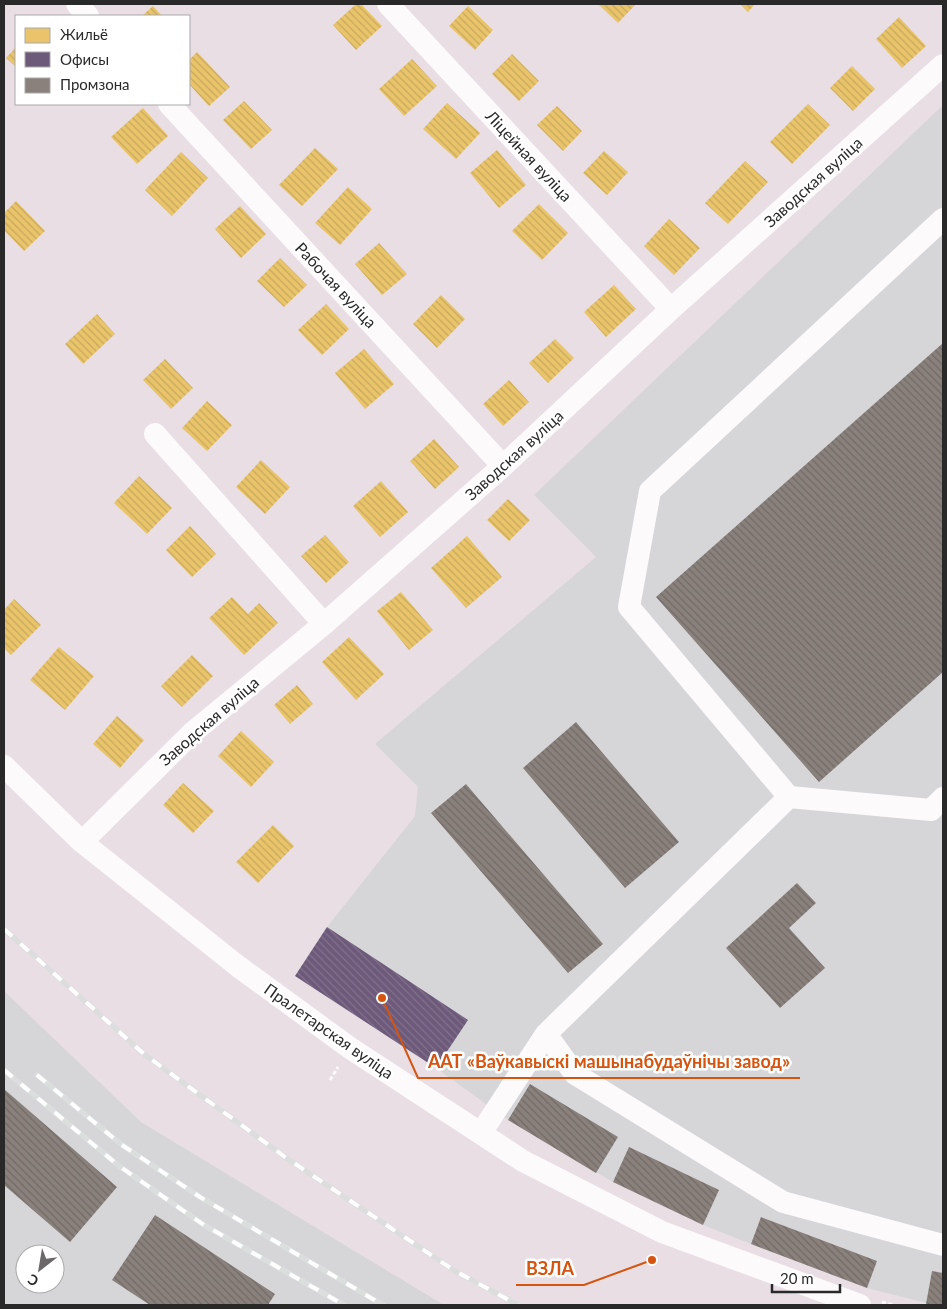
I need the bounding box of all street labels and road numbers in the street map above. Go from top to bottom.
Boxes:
street label: Ліцейная вуліца [482,105,576,205]
street label: Заводская вуліца [760,133,866,231]
street label: Рабочая вуліца [292,238,381,331]
street label: Заводская вуліца [461,406,567,504]
street label: Заводская вуліца [155,672,262,769]
street label: Пралетарская вуліца [261,979,397,1082]

